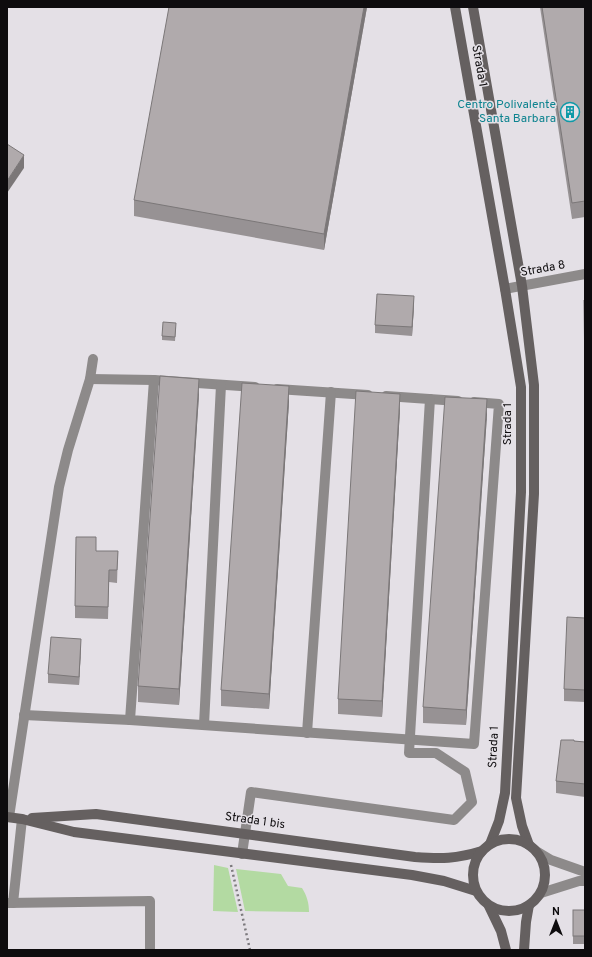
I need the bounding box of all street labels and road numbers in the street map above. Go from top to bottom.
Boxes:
street label: Strada 1 [467,44,491,88]
street label: Strada 8 [519,257,567,281]
street label: Strada 1 [500,403,516,445]
street label: Strada 1 [485,725,503,769]
street label: Strada 1 bis [224,809,286,833]

